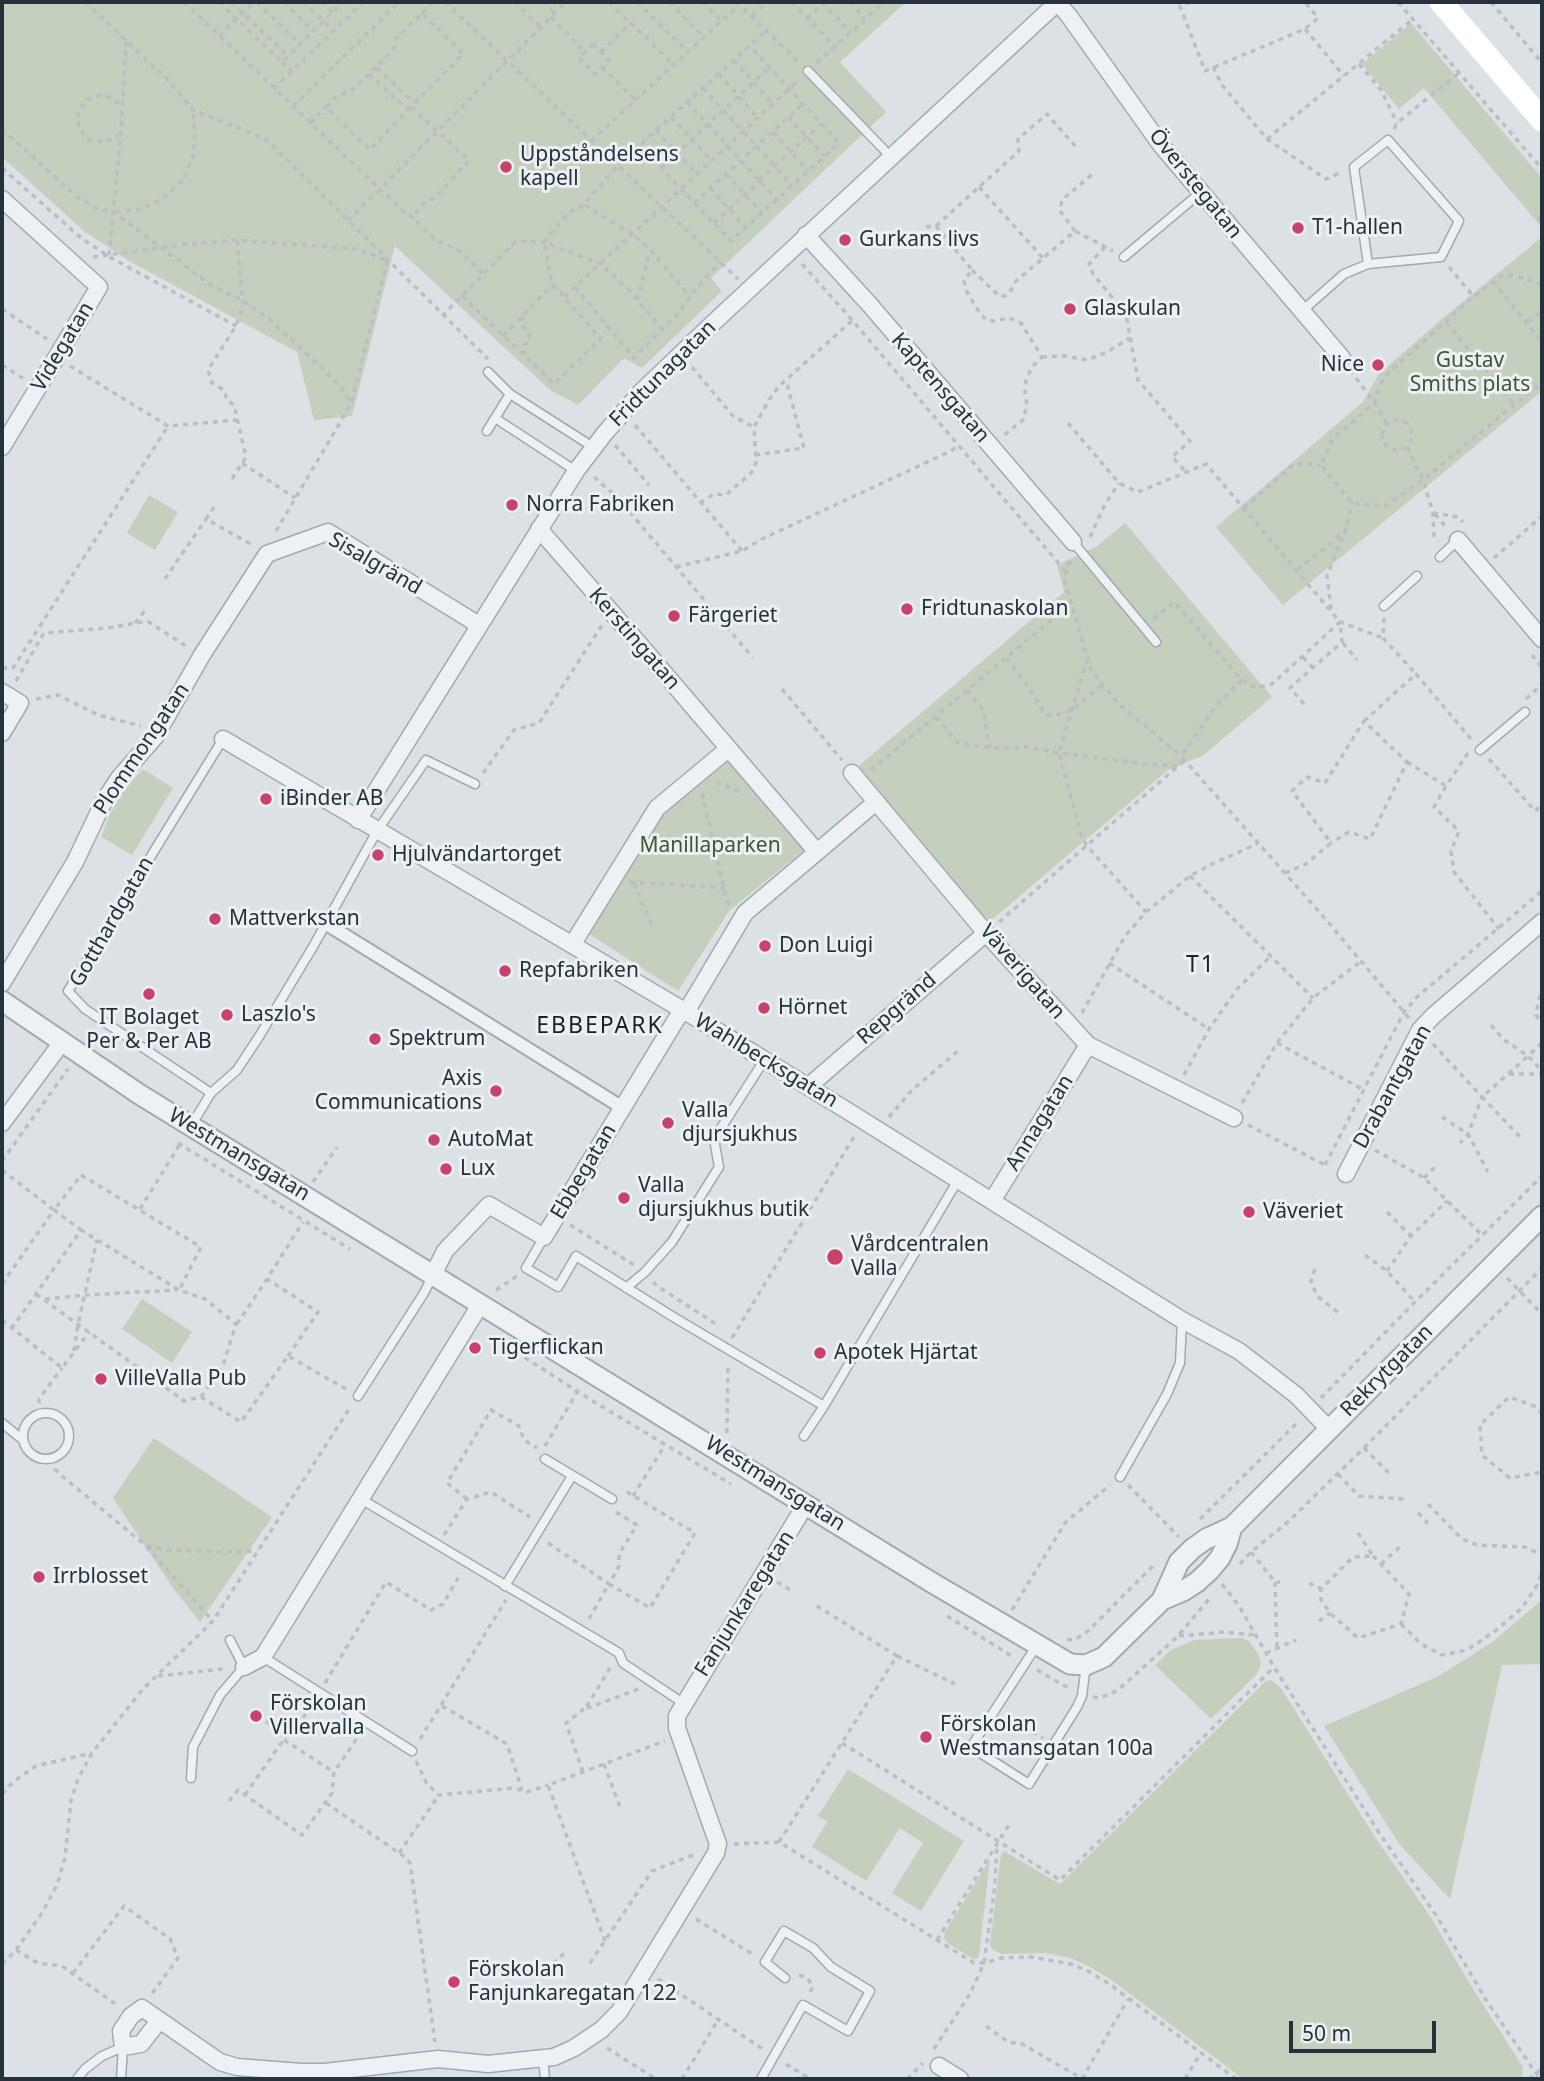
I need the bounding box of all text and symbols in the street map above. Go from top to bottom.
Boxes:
street label: Överstegatan [1143,124,1247,244]
place label: Uppståndelsens kapell [520,142,679,192]
marker: Uppståndelsens kapell [498,159,514,175]
place label: T1-hallen [1312,215,1403,241]
marker: T1-hallen [1290,220,1306,236]
place label: Gurkans livs [859,227,979,253]
marker: Gurkans livs [837,232,853,248]
place label: Glaskulan [1084,296,1181,322]
street label: Videgatan [26,298,100,396]
marker: Glaskulan [1062,301,1078,317]
street label: Fridtunagatan [605,316,721,432]
street label: Kaptensgatan [885,328,995,448]
park label: Gustav Smiths plats [1410,348,1530,398]
place label: Nice [1321,352,1364,378]
marker: Nice [1370,357,1386,373]
place label: Norra Fabriken [526,492,675,518]
marker: Norra Fabriken [504,497,520,513]
street label: Sisalgränd [324,527,426,601]
street label: Kerstingatan [583,583,685,695]
place label: Fridtunaskolan [921,596,1068,622]
marker: Fridtunaskolan [899,601,915,617]
place label: Färgeriet [688,603,777,629]
marker: Färgeriet [666,608,682,624]
street label: Plommongatan [89,679,195,819]
place label: iBinder AB [280,786,383,812]
marker: iBinder AB [258,791,274,807]
park label: Manillaparken [639,833,781,859]
place label: Hjulvändartorget [392,842,561,868]
marker: Hjulvändartorget [370,847,386,863]
street label: Gotthardgatan [65,852,159,992]
place label: Mattverkstan [229,906,360,932]
marker: Mattverkstan [207,911,223,927]
street label: Väverigatan [974,919,1070,1025]
place label: Don Luigi [779,933,873,959]
marker: Don Luigi [757,938,773,954]
district label: T1 [1186,951,1216,979]
place label: Repfabriken [519,958,639,984]
marker: Repfabriken [497,963,513,979]
street label: Repgränd [852,968,942,1050]
marker: IT Bolaget Per & Per AB [141,986,157,1002]
place label: Hörnet [778,995,847,1021]
marker: Hörnet [756,1000,772,1016]
place label: Laszlo's [241,1002,316,1028]
place label: IT Bolaget Per & Per AB [86,1005,212,1055]
marker: Laszlo's [219,1007,235,1023]
street label: Wahlbecksgatan [690,1008,842,1114]
district label: EBBEPARK [537,1012,663,1040]
street label: Drabantgatan [1349,1021,1437,1153]
place label: Spektrum [389,1026,485,1052]
marker: Spektrum [367,1031,383,1047]
place label: Axis Communications [315,1066,482,1116]
street label: Annagatan [1001,1070,1079,1176]
marker: Axis Communications [488,1083,504,1099]
place label: Valla djursjukhus [682,1098,798,1148]
street label: Westmansgatan [164,1103,314,1207]
marker: Valla djursjukhus [660,1115,676,1131]
street label: Ebbegatan [546,1120,622,1224]
place label: AutoMat [448,1127,533,1153]
marker: AutoMat [426,1132,442,1148]
place label: Lux [460,1156,495,1182]
marker: Lux [438,1161,454,1177]
place label: Valla djursjukhus butik [638,1173,809,1223]
marker: Valla djursjukhus butik [616,1190,632,1206]
place label: Väveriet [1263,1199,1343,1225]
marker: Väveriet [1241,1204,1257,1220]
place label: Vårdcentralen Valla [851,1232,989,1282]
marker: Vårdcentralen Valla [825,1247,845,1267]
street label: Rekrytgatan [1336,1320,1438,1422]
place label: Tigerflickan [489,1335,604,1361]
marker: Tigerflickan [467,1340,483,1356]
place label: Apotek Hjärtat [834,1340,978,1366]
marker: Apotek Hjärtat [812,1345,828,1361]
place label: VilleValla Pub [115,1366,246,1392]
marker: VilleValla Pub [93,1371,109,1387]
street label: Westmansgatan [700,1431,850,1537]
street label: Fanjunkaregatan [690,1526,800,1682]
place label: Irrblosset [53,1564,148,1590]
marker: Irrblosset [31,1569,47,1585]
place label: Förskolan Villervalla [270,1691,366,1741]
marker: Förskolan Villervalla [248,1708,264,1724]
place label: Förskolan Westmansgatan 100a [940,1712,1153,1762]
marker: Förskolan Westmansgatan 100a [918,1729,934,1745]
place label: Förskolan Fanjunkaregatan 122 [468,1957,677,2007]
marker: Förskolan Fanjunkaregatan 122 [446,1974,462,1990]
scale bar [1292,2008,1439,2052]
text: 50 m [1302,2019,1351,2047]

